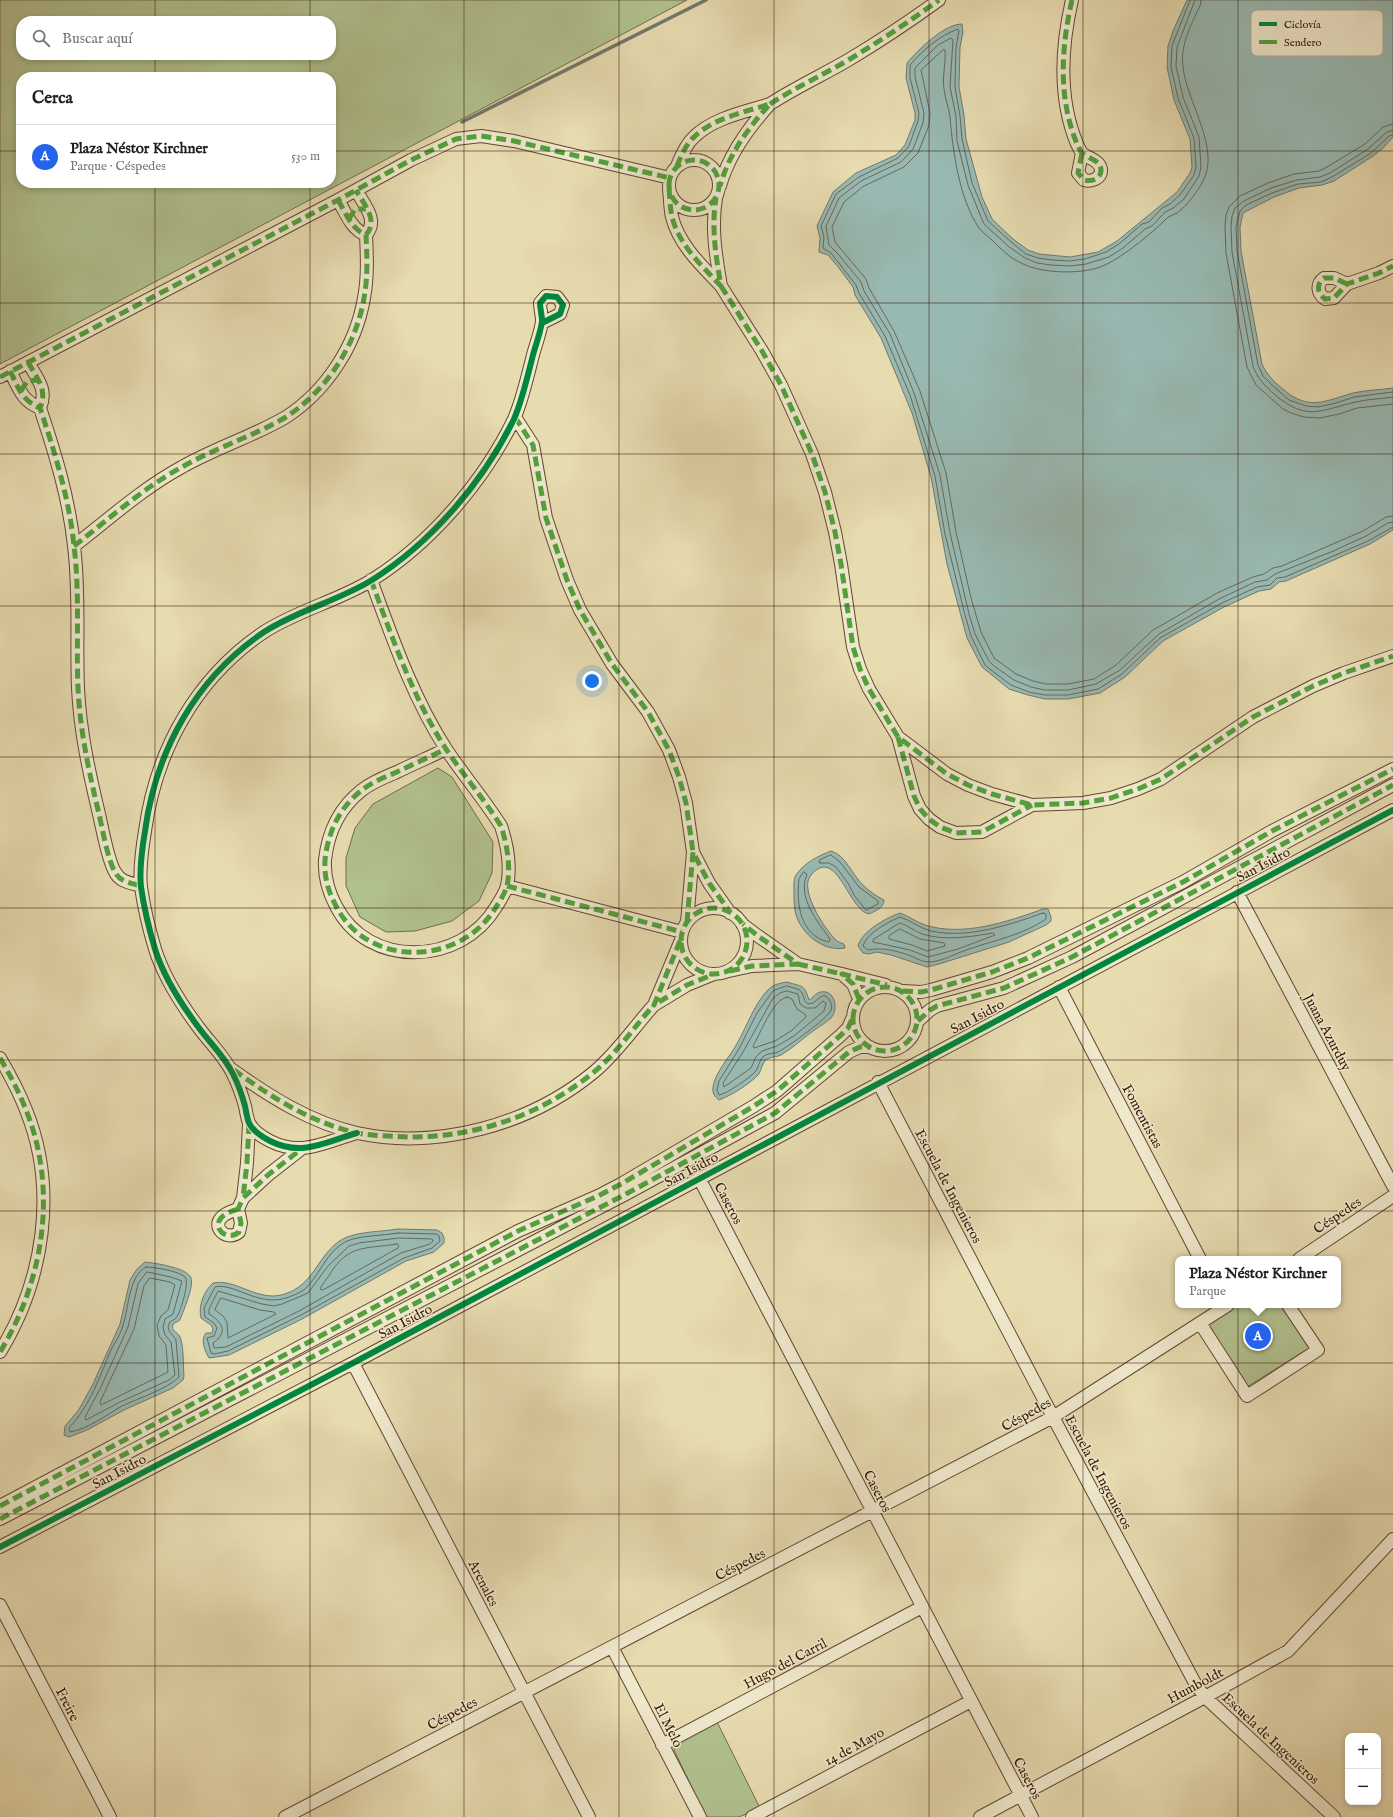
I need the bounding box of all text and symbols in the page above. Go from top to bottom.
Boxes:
legend [1251,10,1383,56]
search box [16,16,336,60]
text: Ciclovía [1284,18,1321,32]
icon: search [30,27,52,49]
text: Buscar aquí [62,29,132,48]
text: Sendero [1284,36,1322,50]
text: Cerca [32,88,73,109]
text: Plaza Néstor Kirchner [70,139,208,158]
text: A [41,148,49,165]
text: 530 m [291,148,320,165]
text: Parque · Céspedes [70,158,166,175]
your location [582,671,602,691]
street label: San Isidro [1233,843,1294,887]
street label: Juana Azurduy [1298,989,1355,1074]
street label: San Isidro [947,995,1008,1039]
street label: Fomentistas [1118,1081,1167,1152]
street label: Escuela de Ingenieros [910,1126,986,1247]
street label: San Isidro [661,1148,722,1192]
street label: Caseros [710,1179,747,1228]
street label: Céspedes [1310,1193,1365,1238]
popup [1175,1256,1341,1308]
text: Plaza Néstor Kirchner [1189,1264,1327,1283]
text: Parque [1189,1283,1226,1300]
street label: San Isidro [375,1300,436,1344]
pin: A [1245,1321,1271,1351]
street label: Céspedes [998,1394,1055,1436]
street label: Escuela de Ingenieros [1060,1412,1136,1533]
street label: San Isidro [89,1450,150,1494]
street label: Caseros [859,1467,895,1516]
street label: Céspedes [712,1545,769,1585]
street label: Arenales [463,1556,502,1610]
street label: Hugo del Carril [741,1634,830,1693]
street label: Humboldt [1164,1664,1227,1708]
street label: Freire [51,1685,83,1725]
street label: Escuela de Ingenieros [1218,1689,1323,1789]
street label: Céspedes [424,1693,481,1735]
street label: El Melo [649,1700,687,1751]
street label: 14 de Mayo [821,1723,888,1770]
map controls [1345,1733,1381,1805]
button: + [1345,1733,1381,1769]
street label: Caseros [1009,1754,1046,1803]
button: − [1345,1769,1381,1805]

